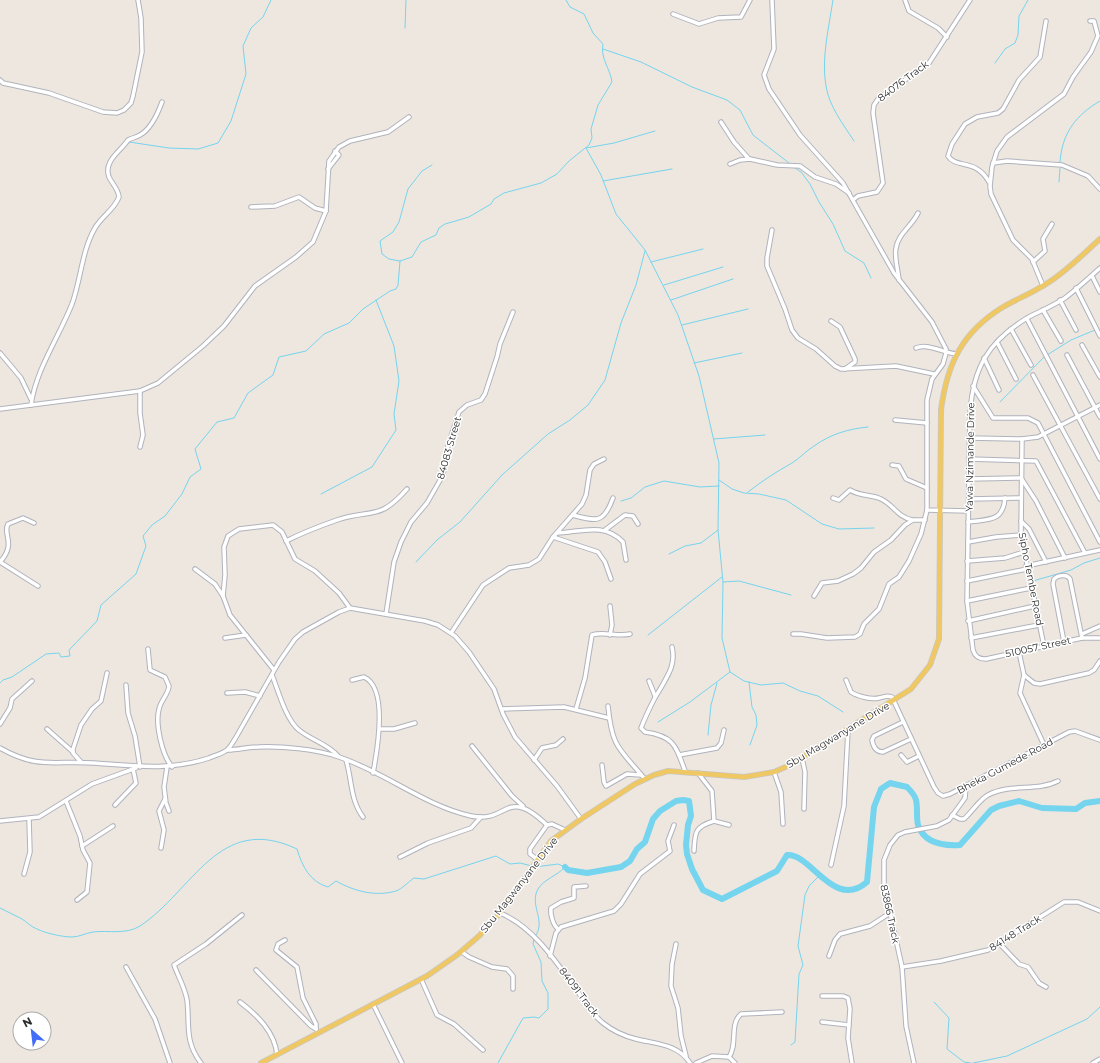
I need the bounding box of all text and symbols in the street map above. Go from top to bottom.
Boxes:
street label: 84076 Track [875,58,931,104]
street label: Yawa Nzimande Drive [963,402,977,512]
street label: 84083 Street [434,415,464,481]
street label: Sipho Tembe Road [1016,531,1046,627]
street label: 510057 Street [1004,634,1072,660]
street label: Sbu Magwanyane Drive [784,699,892,771]
street label: Bheka Gumede Road [955,735,1055,797]
street label: Sbu Magwanyane Drive [477,834,561,936]
street label: 83866 Track [877,883,903,945]
street label: 84148 Track [987,912,1043,954]
street label: 84091 Track [556,965,602,1019]
north arrow [12,1011,52,1051]
text: N [20,1014,35,1030]

